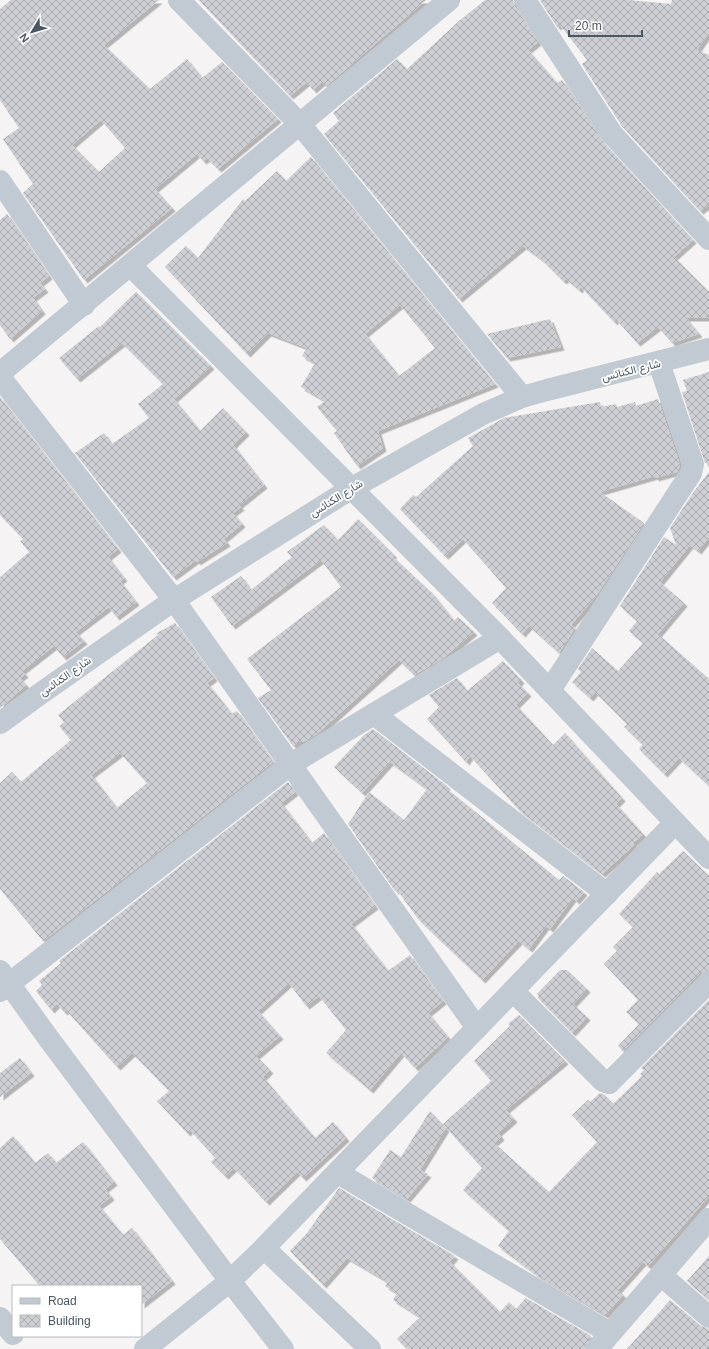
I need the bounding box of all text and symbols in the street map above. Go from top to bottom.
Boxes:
north arrow [12,12,52,52]
scale bar [569,12,642,38]
text: 20 m [575,19,602,33]
text: N [17,31,31,45]
street label: شارع الكنائس [600,357,662,385]
street label: شارع الكنائس [307,477,366,521]
street label: شارع الكنائس [37,654,94,700]
legend [12,1285,142,1337]
text: Road [48,1294,77,1308]
text: Building [48,1314,91,1328]

